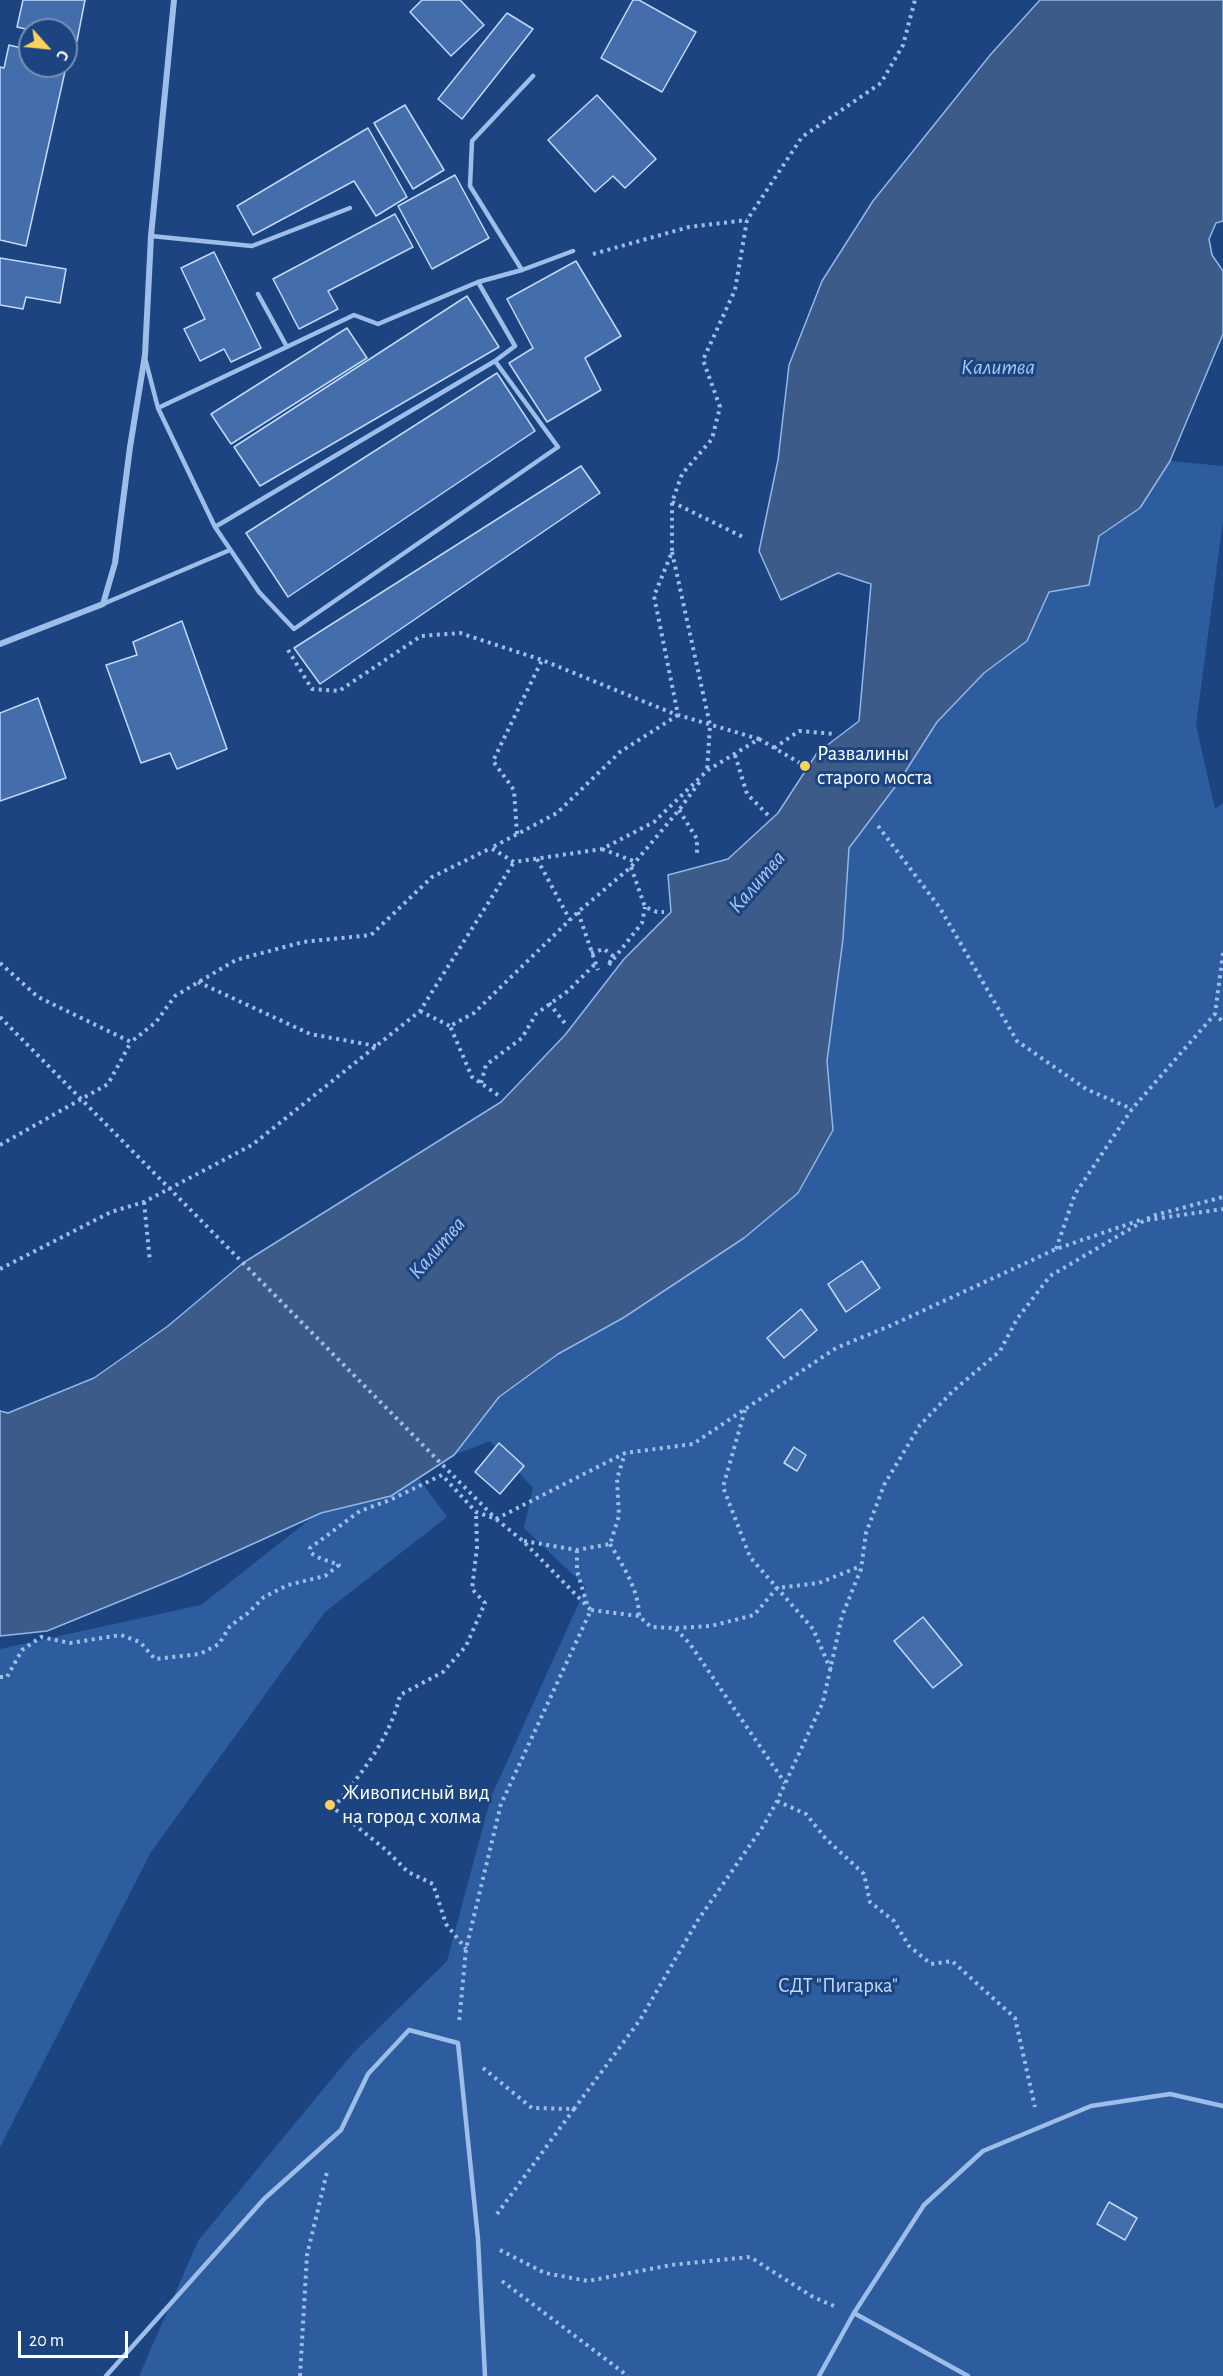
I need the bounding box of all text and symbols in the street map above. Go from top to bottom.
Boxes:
north arrow [18,18,78,78]
text: С [53,48,71,63]
water label: Калитва [961,354,1035,380]
place label: Развалины старого моста [817,741,932,791]
marker: Развалины старого моста [798,759,812,773]
water label: Калитва [723,845,791,919]
water label: Калитва [403,1211,471,1285]
place label: Живописный вид на город с холма [342,1780,490,1830]
marker: Живописный вид на город с холма [323,1798,337,1812]
park label: СДТ "Пигарка" [778,1973,898,1999]
scale bar [21,2319,130,2357]
text: 20 m [29,2332,64,2350]

